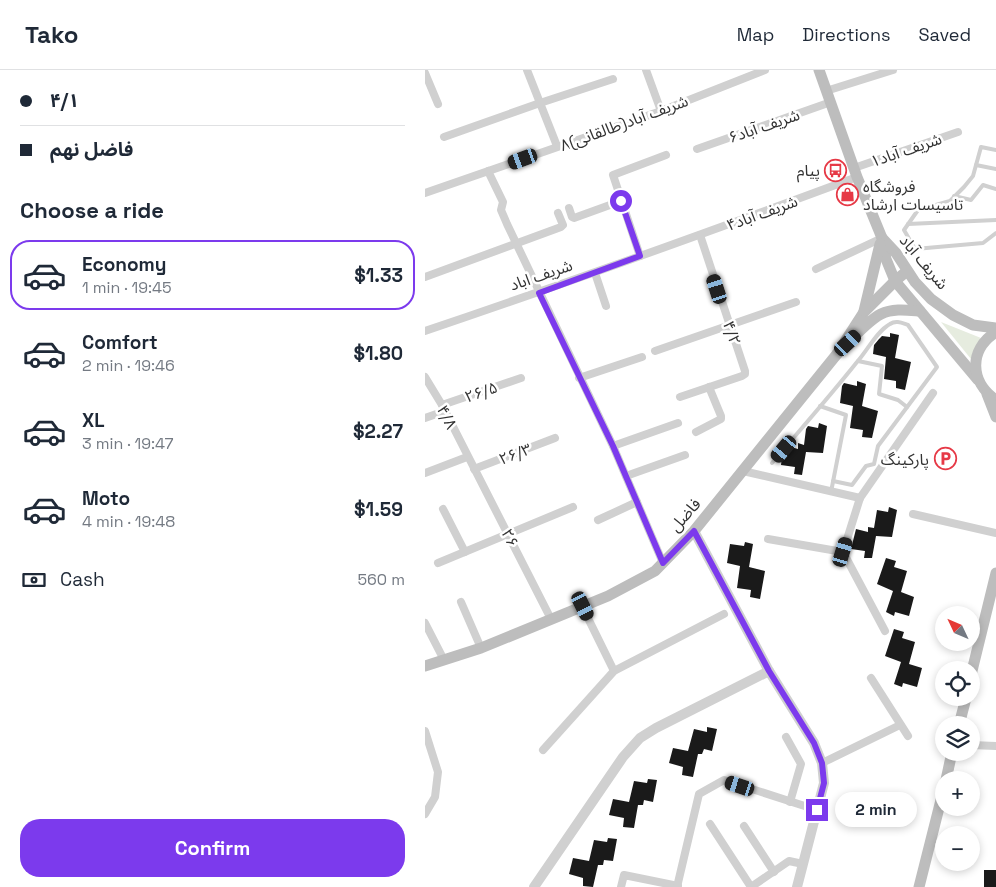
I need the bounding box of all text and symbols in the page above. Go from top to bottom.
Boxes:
text: Tako [25,19,78,50]
text: Map [737,23,774,46]
text: Directions [802,23,891,46]
text: Saved [919,23,971,46]
text: ۴/۱ [50,88,79,113]
street label: ۸شریف آباد(طالقانی) [557,90,691,156]
street label: شریف آباد۶ [725,104,803,148]
street label: شریف آباد۱ [867,128,945,172]
text: فاضل نهم [50,137,133,162]
car [506,147,539,171]
bus stop icon: پیام [824,158,848,182]
place label: پیام [797,160,820,183]
place label: فروشگاه تاسیسات ارشاد [863,176,964,215]
shop icon: فروشگاه تاسیسات ارشاد [835,183,859,207]
route start [610,190,632,212]
street label: ۴شریف آباد [723,190,801,236]
text: Choose a ride [20,196,164,224]
street label: شریف آباد [895,230,953,294]
text: Economy [82,252,166,277]
icon: car [22,253,67,298]
street label: شریف اباد [507,254,575,296]
text: $1.33 [354,263,403,288]
car [705,272,728,306]
text: 1 min · 19:45 [82,277,172,298]
street label: ۴/۲ [718,318,746,348]
car [831,327,864,359]
text: Comfort [82,330,158,355]
icon: car [22,331,67,376]
text: $1.80 [354,341,403,366]
text: 2 min · 19:46 [82,355,175,376]
street label: ۲۶/۵ [462,377,500,407]
street label: ۴/۸ [432,401,462,433]
text: XL [82,408,105,433]
icon: car [22,409,67,454]
text: $2.27 [353,419,403,444]
text: 3 min · 19:47 [82,433,174,454]
car [768,433,799,465]
street label: ۲۶/۳ [496,438,534,470]
parking icon: پارکینگ [933,447,957,471]
place label: پارکینگ [881,449,929,470]
text: Moto [82,486,130,511]
icon: car [22,487,67,532]
street label: فاضل [665,494,705,536]
text: $1.59 [354,497,403,522]
text: 4 min · 19:48 [82,511,175,532]
street label: ۲۶ [496,525,524,551]
car [831,535,854,569]
icon: cash [20,566,48,594]
text: Cash [60,567,105,592]
text: 560 m [357,569,405,590]
car [569,589,596,623]
north arrow [935,606,980,651]
map controls [935,606,980,871]
button: locate [935,661,980,706]
button: layers [935,716,980,761]
button: + [935,771,980,816]
car [723,774,756,798]
callout: 2 min [835,792,917,828]
route end [806,799,828,821]
text: 2 min [855,799,897,820]
button: Confirm [20,819,405,877]
button: − [935,826,980,871]

